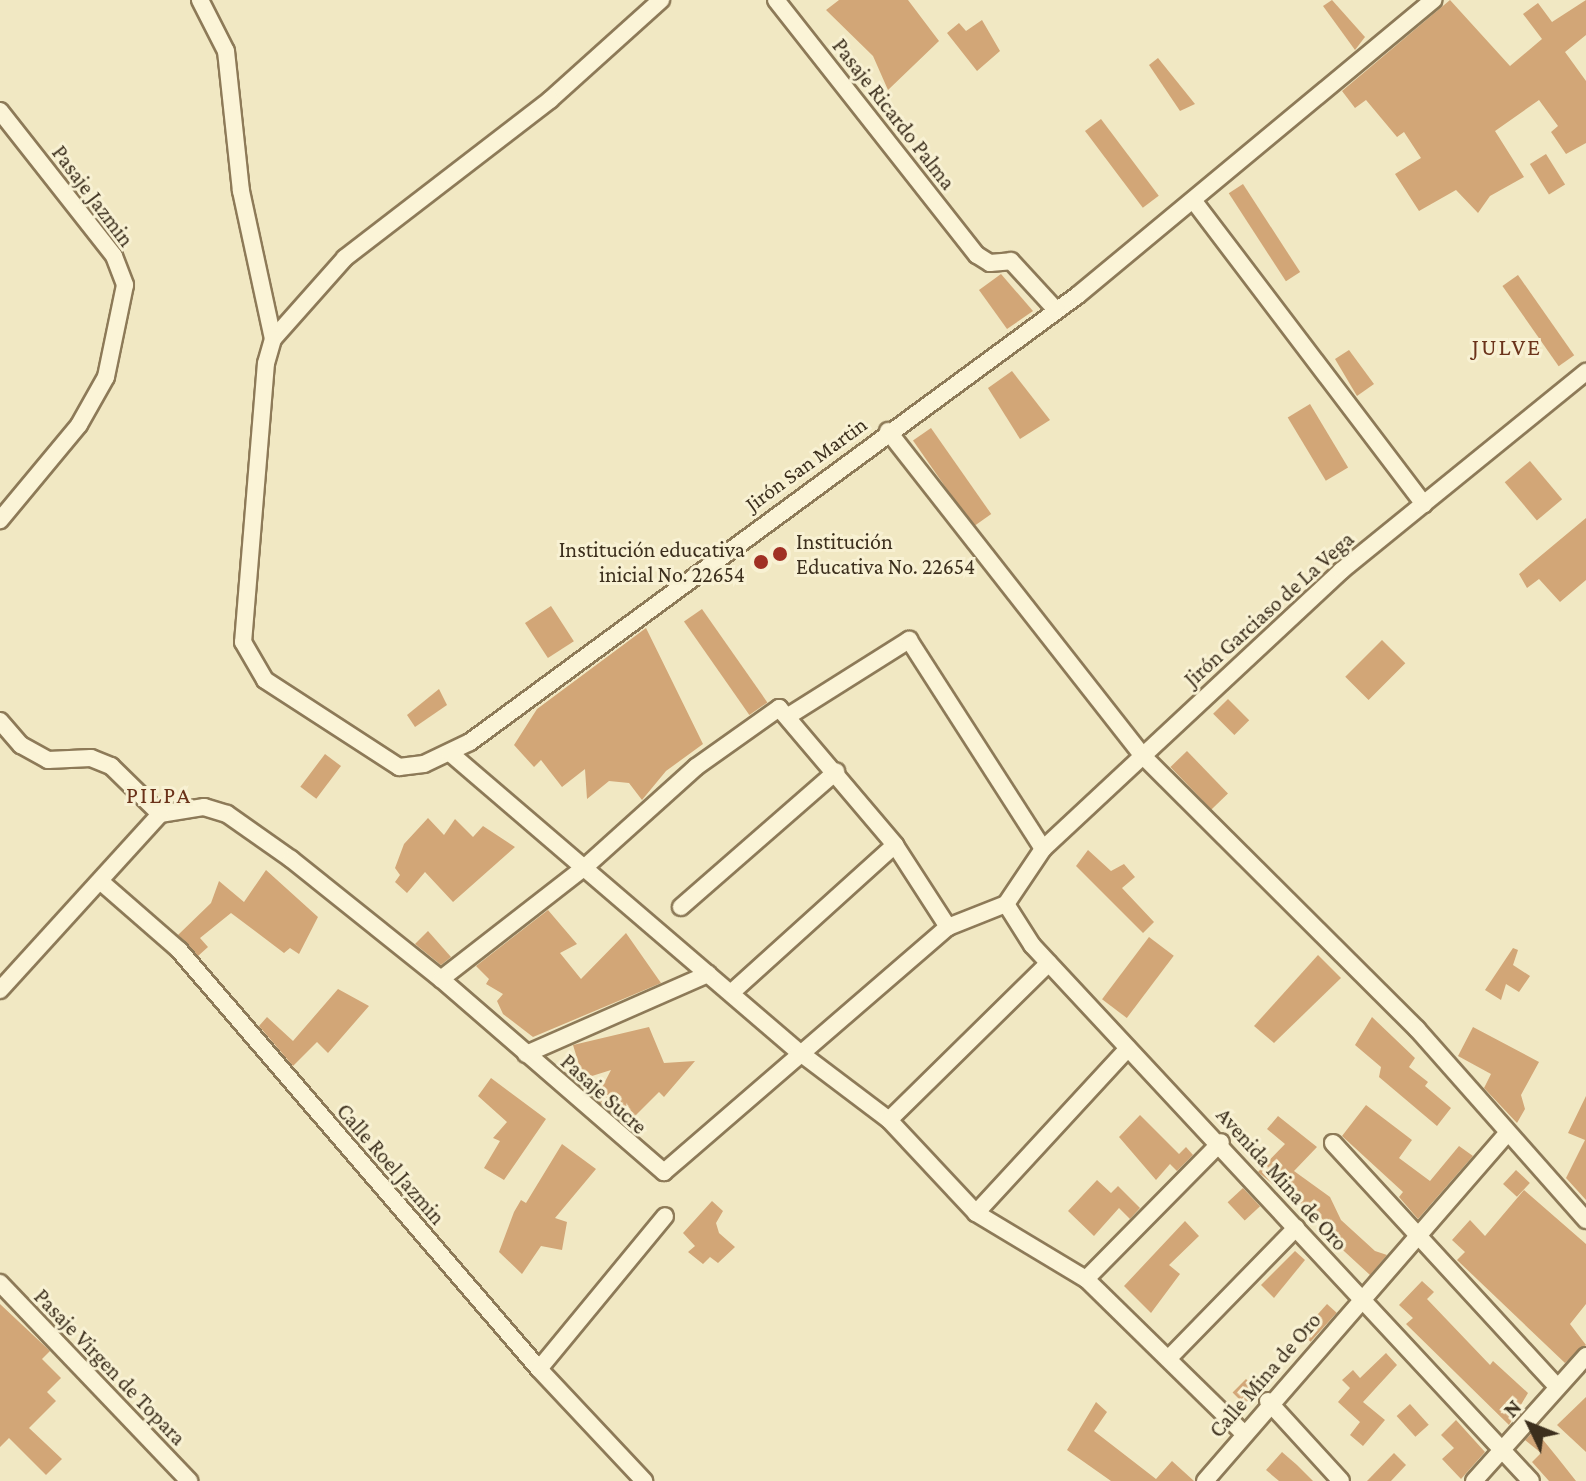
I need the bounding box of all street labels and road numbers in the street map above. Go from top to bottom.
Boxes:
street label: Pasaje Ricardo Palma [827,33,961,195]
street label: Pasaje Jazmin [46,140,140,252]
street label: Jirón San Martin [740,411,872,517]
street label: Jirón Garciaso de La Vega [1179,526,1359,692]
street label: Pasaje Sucre [555,1048,653,1140]
street label: Calle Roel Jazmin [331,1098,451,1230]
street label: Avenida Mina de Oro [1211,1102,1353,1256]
street label: Pasaje Virgen de Topara [29,1283,191,1451]
street label: Calle Mina de Oro [1204,1307,1326,1443]

